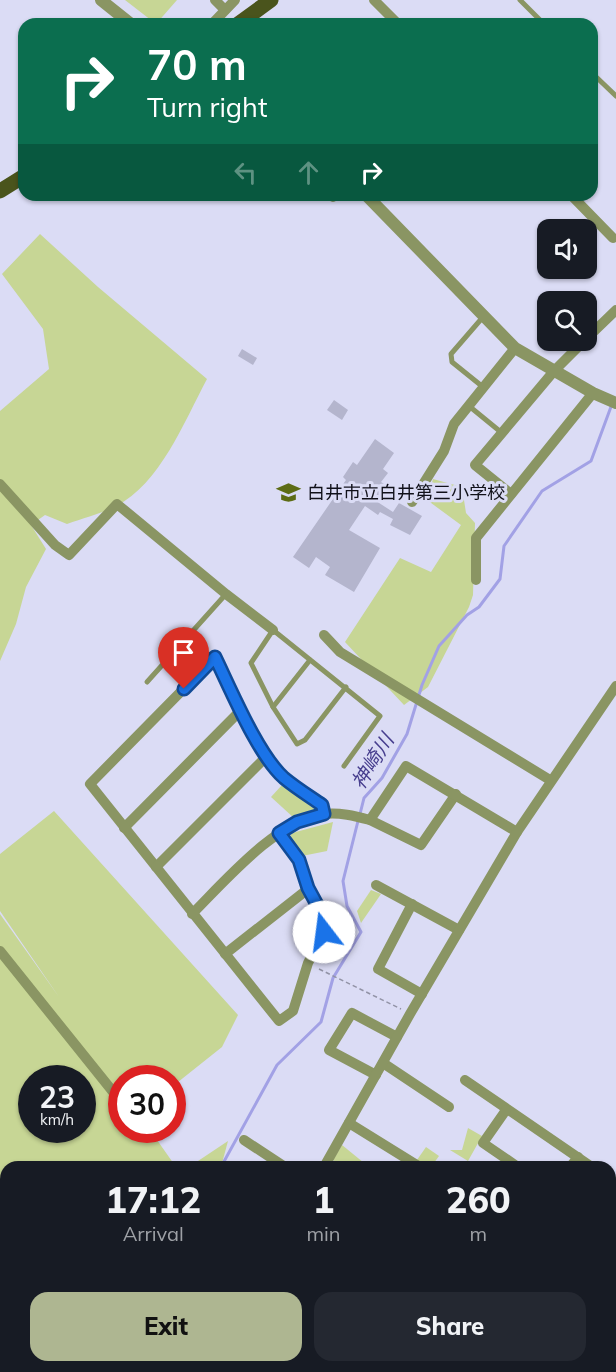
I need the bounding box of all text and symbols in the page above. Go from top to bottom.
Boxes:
text: 70 m [147,38,247,91]
icon: right [48,42,126,120]
text: Turn right [147,90,267,124]
icon: left [229,156,262,189]
icon: ahead [292,156,325,189]
icon: right [355,156,388,189]
map controls [537,219,597,351]
button: sound [537,219,597,279]
button: search [537,291,597,351]
school or university icon: 白井市立白井第三小学校 [276,479,302,505]
place label: 白井市立白井第三小学校 [307,481,505,504]
pin [158,627,209,689]
icon: arrive [167,636,200,669]
water label: 神崎川 [346,727,400,793]
position arrow [292,900,356,964]
speed limit sign: 30 [108,1065,186,1143]
text: 23 [39,1078,75,1116]
text: km/h [40,1110,74,1129]
text: 17:12 [105,1177,201,1222]
text: 1 [313,1177,334,1222]
text: 260 [446,1177,511,1222]
text: Arrival [123,1221,184,1246]
text: min [306,1221,341,1246]
text: m [469,1221,487,1246]
button: Exit [30,1292,302,1361]
button: Share [314,1292,586,1361]

